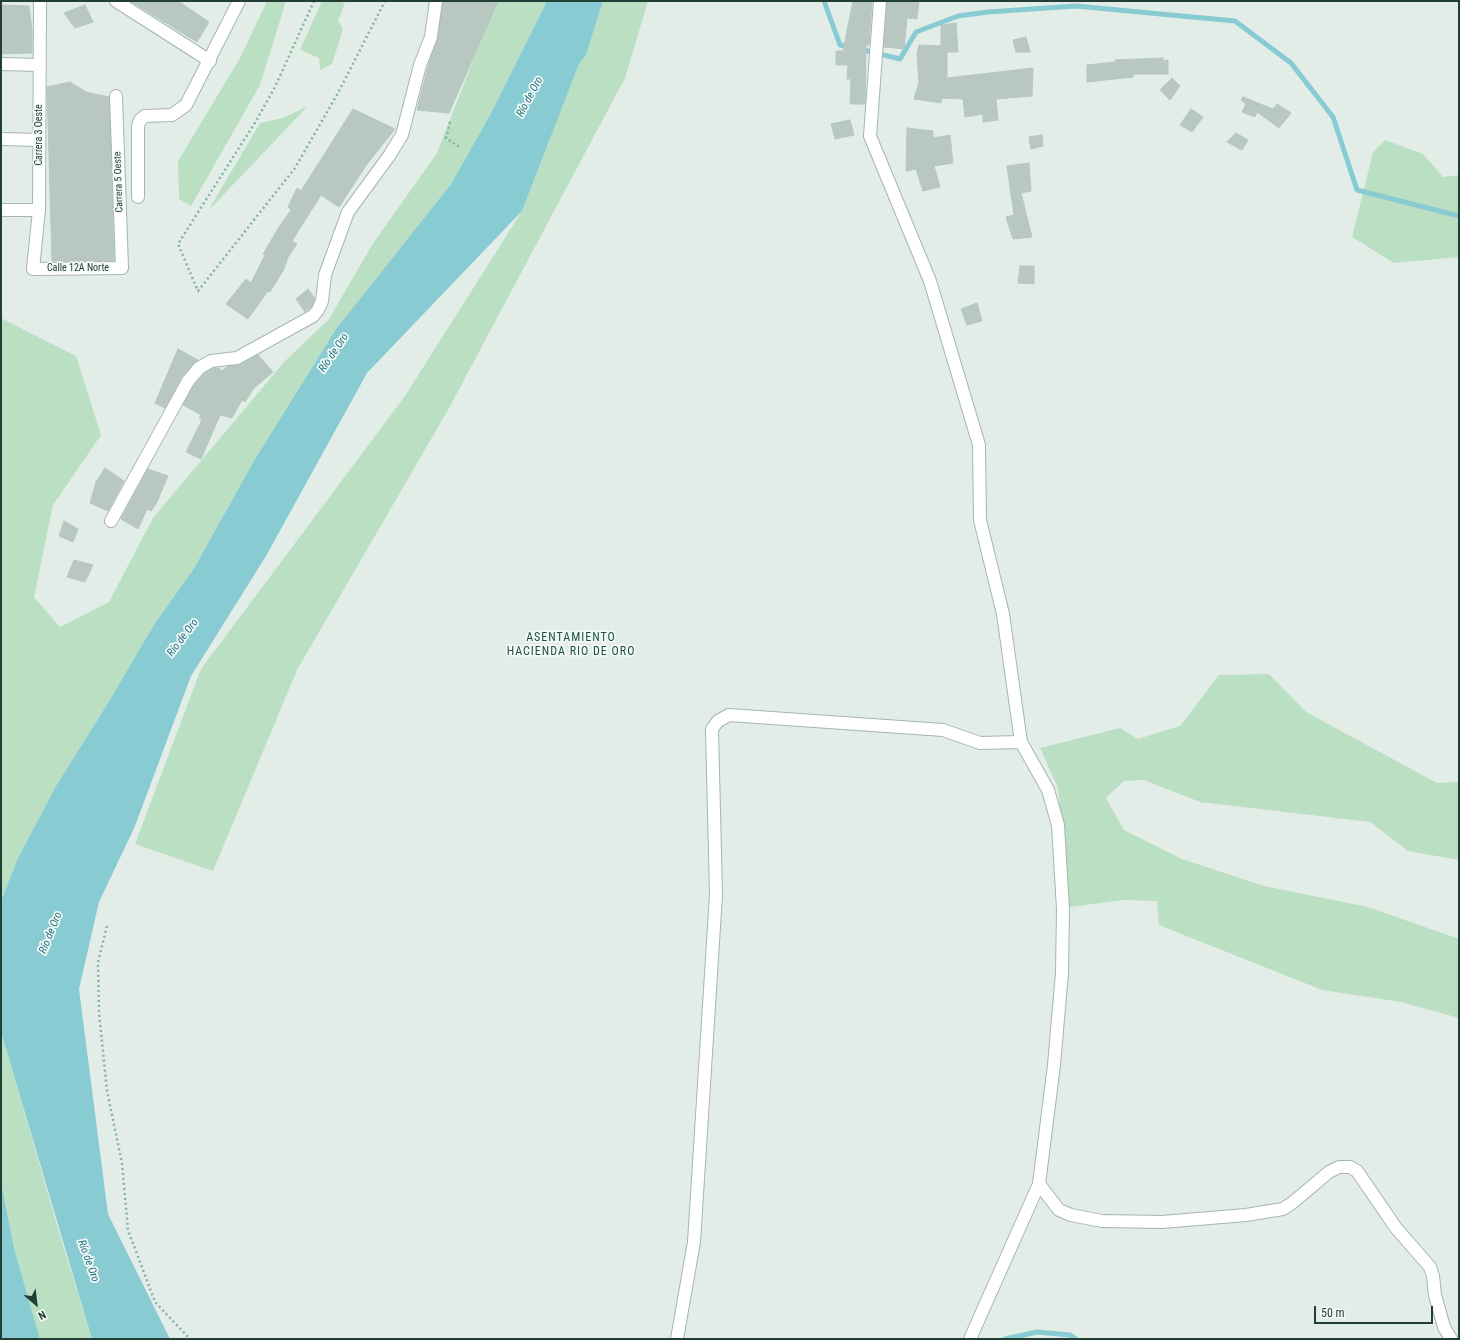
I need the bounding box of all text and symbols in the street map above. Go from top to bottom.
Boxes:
water label: Río de Oro [514,75,546,119]
street label: Carrera 3 Oeste [33,104,45,166]
street label: Carrera 5 Oeste [112,151,126,213]
street label: Calle 12A Norte [47,262,109,274]
water label: Río de Oro [316,331,352,375]
water label: Río de Oro [165,617,201,659]
district label: ASENTAMIENTO HACIENDA RIO DE ORO [507,631,635,659]
water label: Río de Oro [37,910,65,956]
water label: Río de Oro [74,1238,102,1284]
north arrow [16,1284,56,1324]
scale bar [1316,1298,1435,1324]
text: 50 m [1321,1306,1345,1320]
text: N [36,1308,48,1322]

